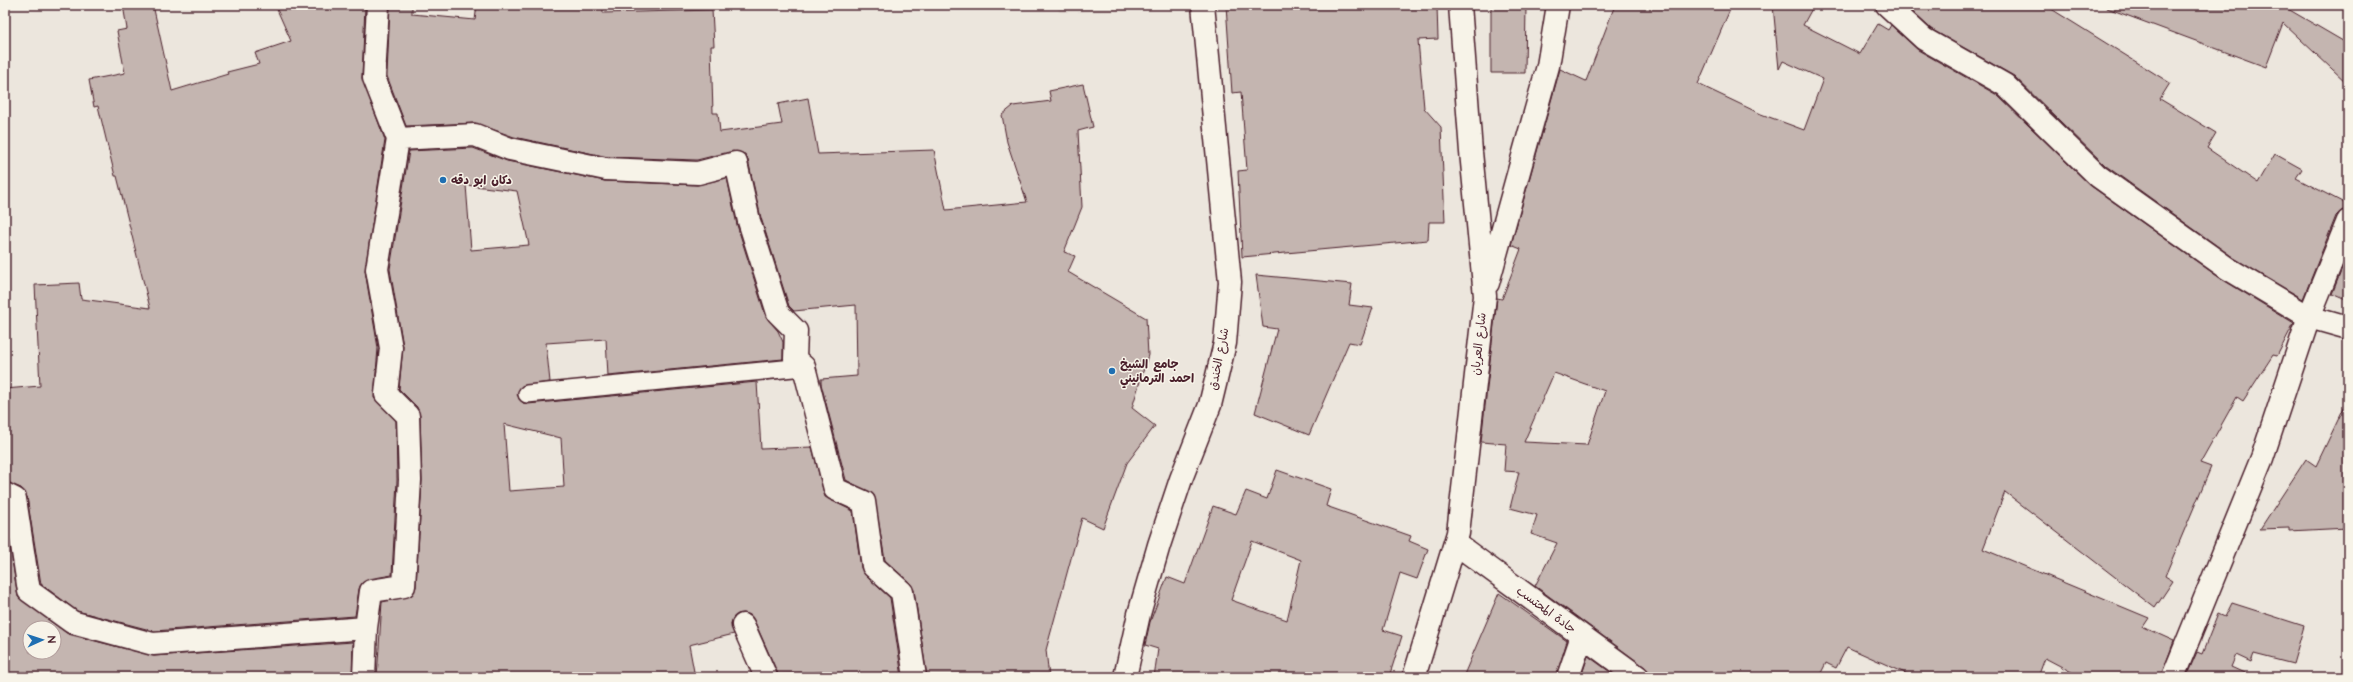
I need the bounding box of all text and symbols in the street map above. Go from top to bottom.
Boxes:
place label: دكان ابو دقه [451,172,512,189]
marker: دكان ابو دقه [438,175,448,185]
street label: شارع العريان [1467,312,1491,376]
street label: شارع الخندق [1205,326,1233,392]
place label: جامع الشيخ احمد الترمانيني [1120,356,1194,389]
marker: جامع الشيخ احمد الترمانيني [1107,366,1117,376]
street label: جادة المحتسب [1513,582,1579,638]
north arrow [22,620,62,660]
text: N [44,636,59,643]

